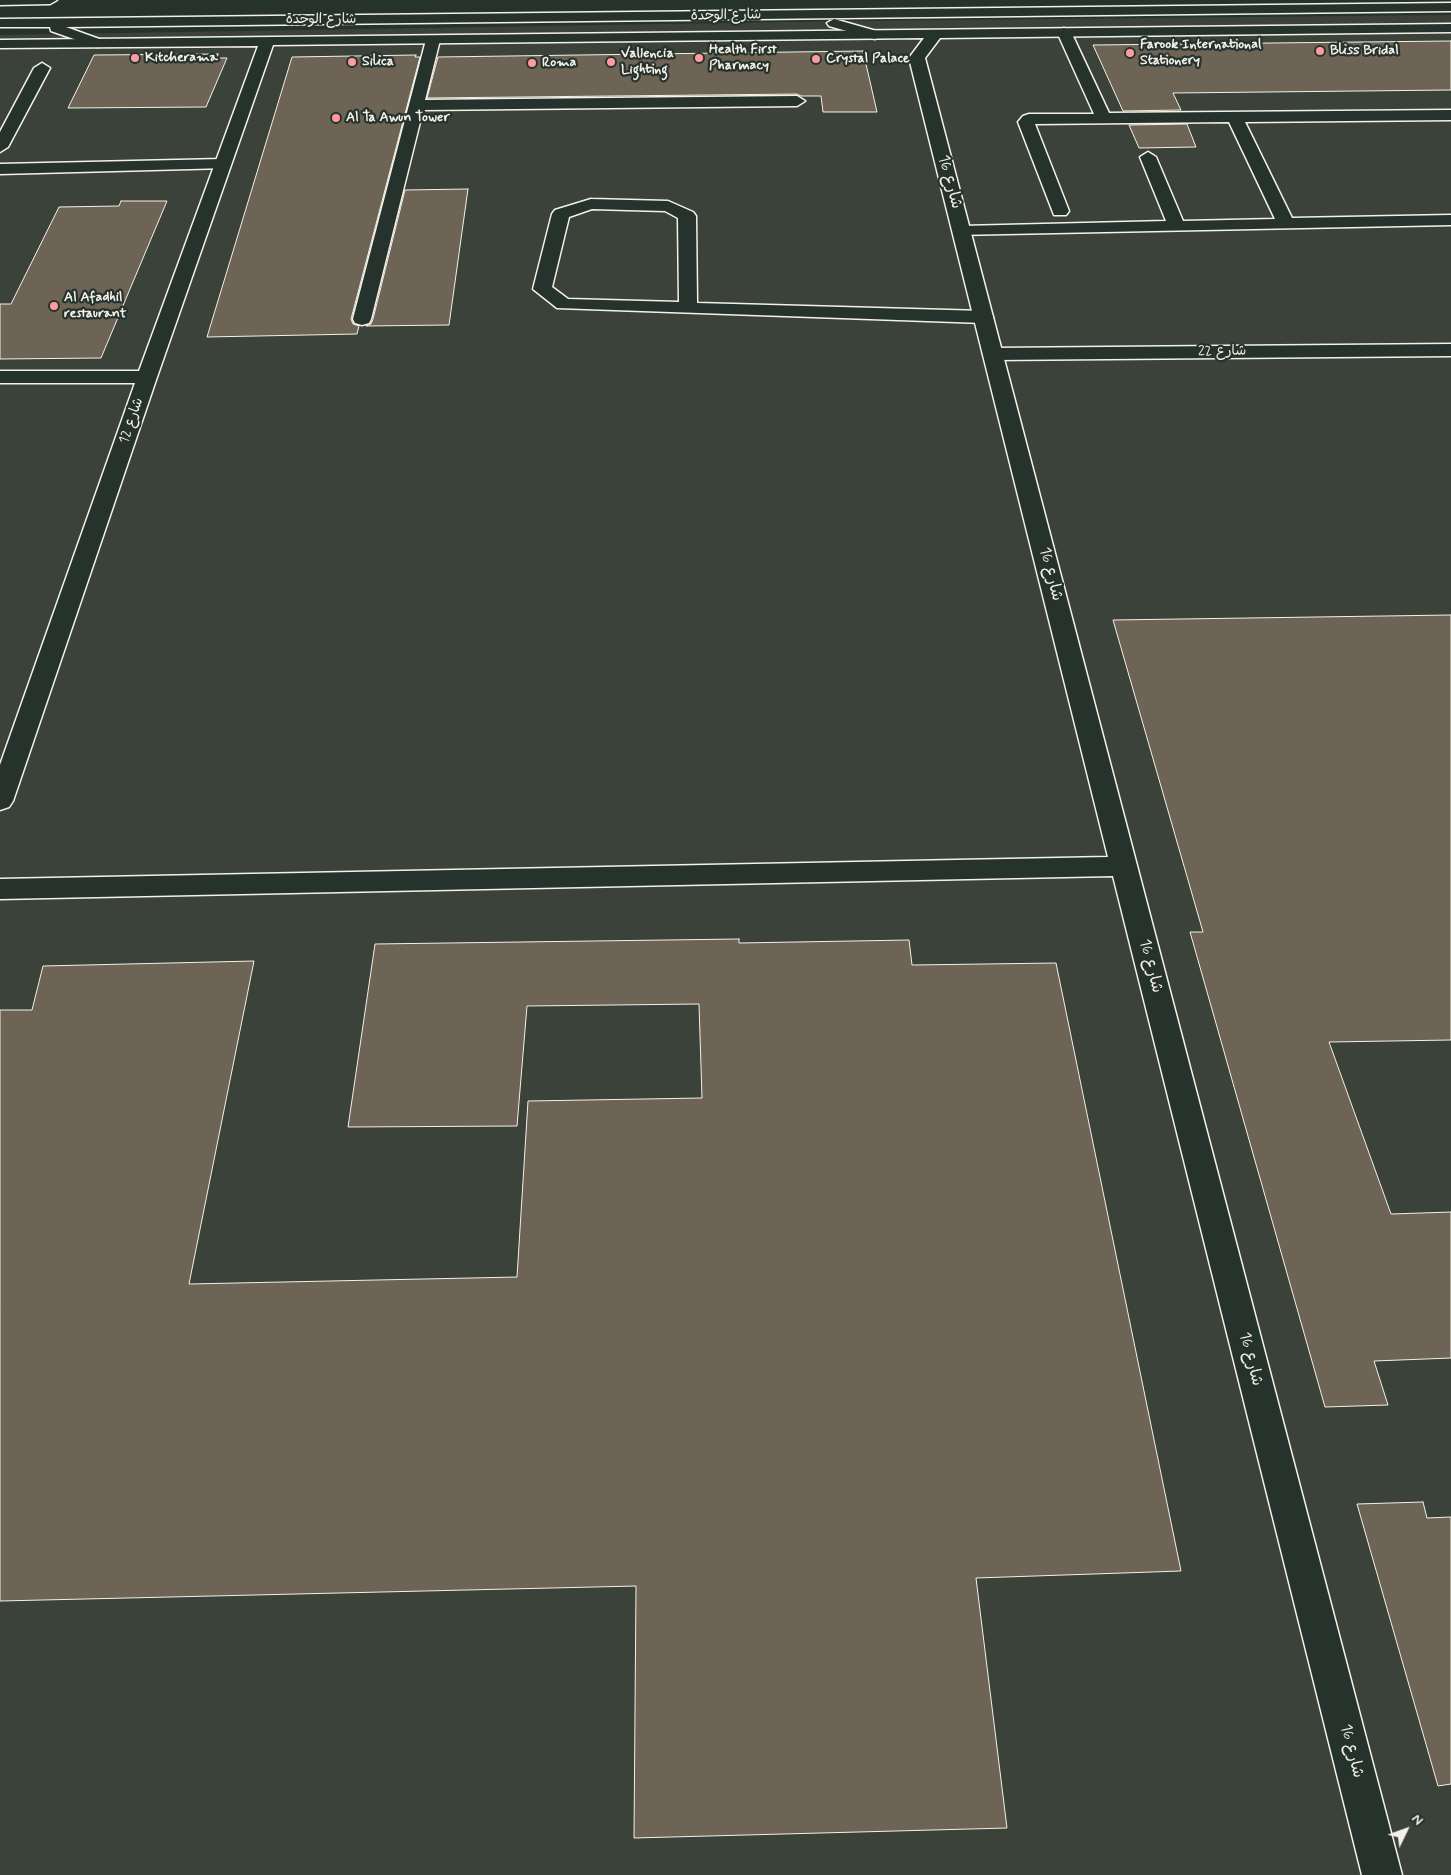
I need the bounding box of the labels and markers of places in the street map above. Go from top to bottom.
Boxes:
place label: Farook International Stationery [1140,37,1261,70]
place label: Health First Pharmacy [709,42,777,74]
place label: Bliss Bridal [1330,43,1399,59]
marker: Bliss Bridal [1314,45,1326,57]
place label: Vallencia Lighting [621,46,674,78]
marker: Farook International Stationery [1124,47,1136,59]
place label: Kitcherama [145,50,218,66]
place label: Crystal Palace [826,51,910,67]
marker: Kitcherama [129,52,141,64]
marker: Health First Pharmacy [693,52,705,64]
marker: Crystal Palace [810,53,822,65]
place label: Silica [362,54,394,70]
place label: Roma [542,55,576,71]
marker: Silica [346,56,358,68]
marker: Vallencia Lighting [605,56,617,68]
marker: Roma [526,57,538,69]
place label: Al Ta Awun Tower [346,110,450,126]
marker: Al Ta Awun Tower [330,112,342,124]
place label: Al Afadhil restaurant [64,290,126,322]
marker: Al Afadhil restaurant [48,300,60,312]

